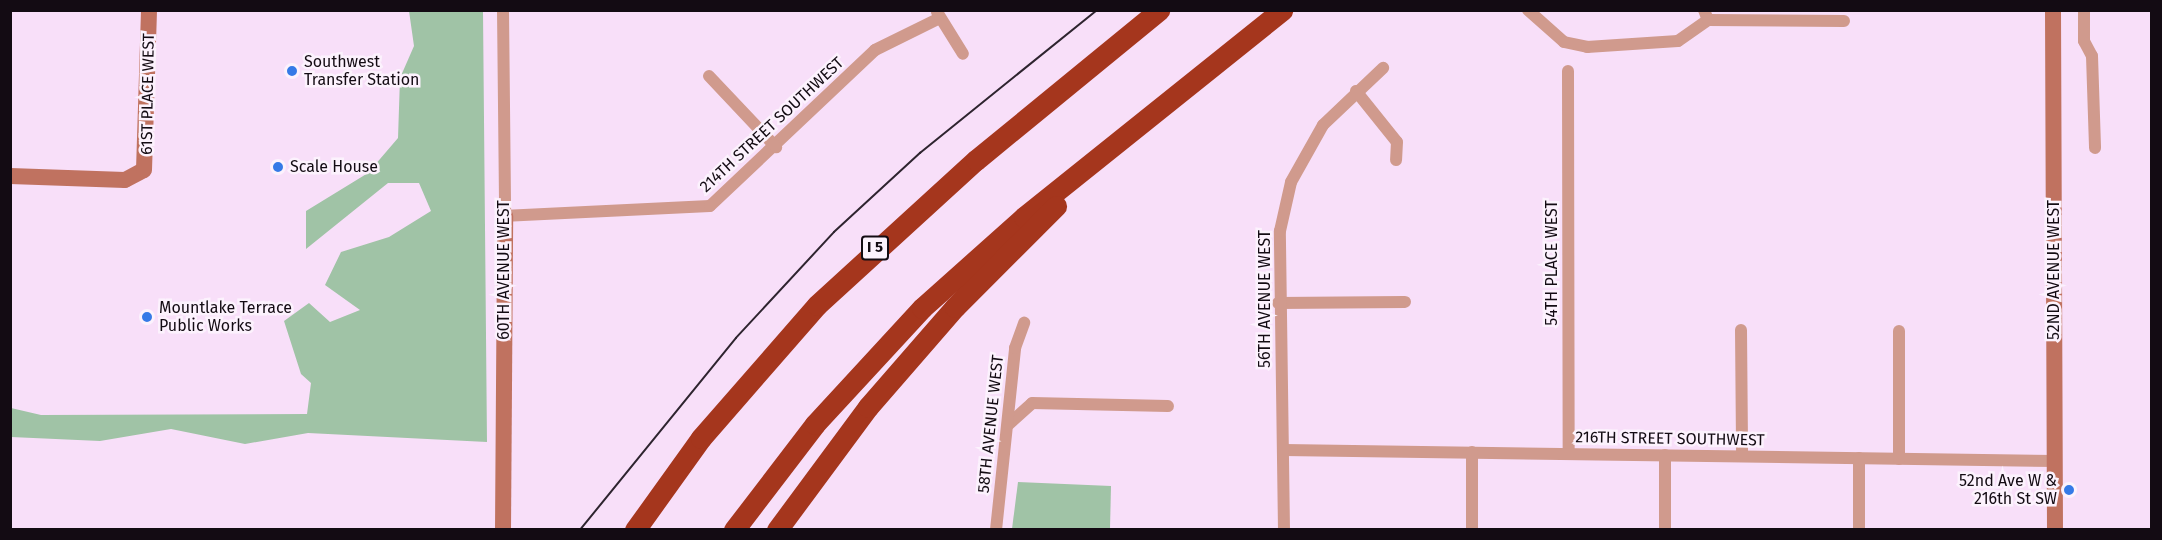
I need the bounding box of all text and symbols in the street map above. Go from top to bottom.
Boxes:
street label: 61ST PLACE WEST [137,33,159,155]
place label: Southwest Transfer Station [304,52,419,90]
street label: 214TH STREET SOUTHWEST [696,53,848,197]
marker: Southwest Transfer Station [285,64,299,78]
place label: Scale House [290,157,378,177]
marker: Scale House [271,160,285,174]
street label: 60TH AVENUE WEST [494,200,514,340]
street label: 54TH PLACE WEST [1542,200,1562,326]
street label: 52ND AVENUE WEST [2044,200,2064,340]
street label: 56TH AVENUE WEST [1255,230,1275,368]
road number: I 5 [860,236,890,260]
place label: Mountlake Terrace Public Works [159,298,292,336]
marker: Mountlake Terrace Public Works [140,310,154,324]
street label: 58TH AVENUE WEST [974,354,1008,494]
street label: 216TH STREET SOUTHWEST [1575,428,1765,450]
place label: 52nd Ave W & 216th St SW [1959,471,2057,509]
marker: 52nd Ave W & 216th St SW [2062,483,2076,497]

